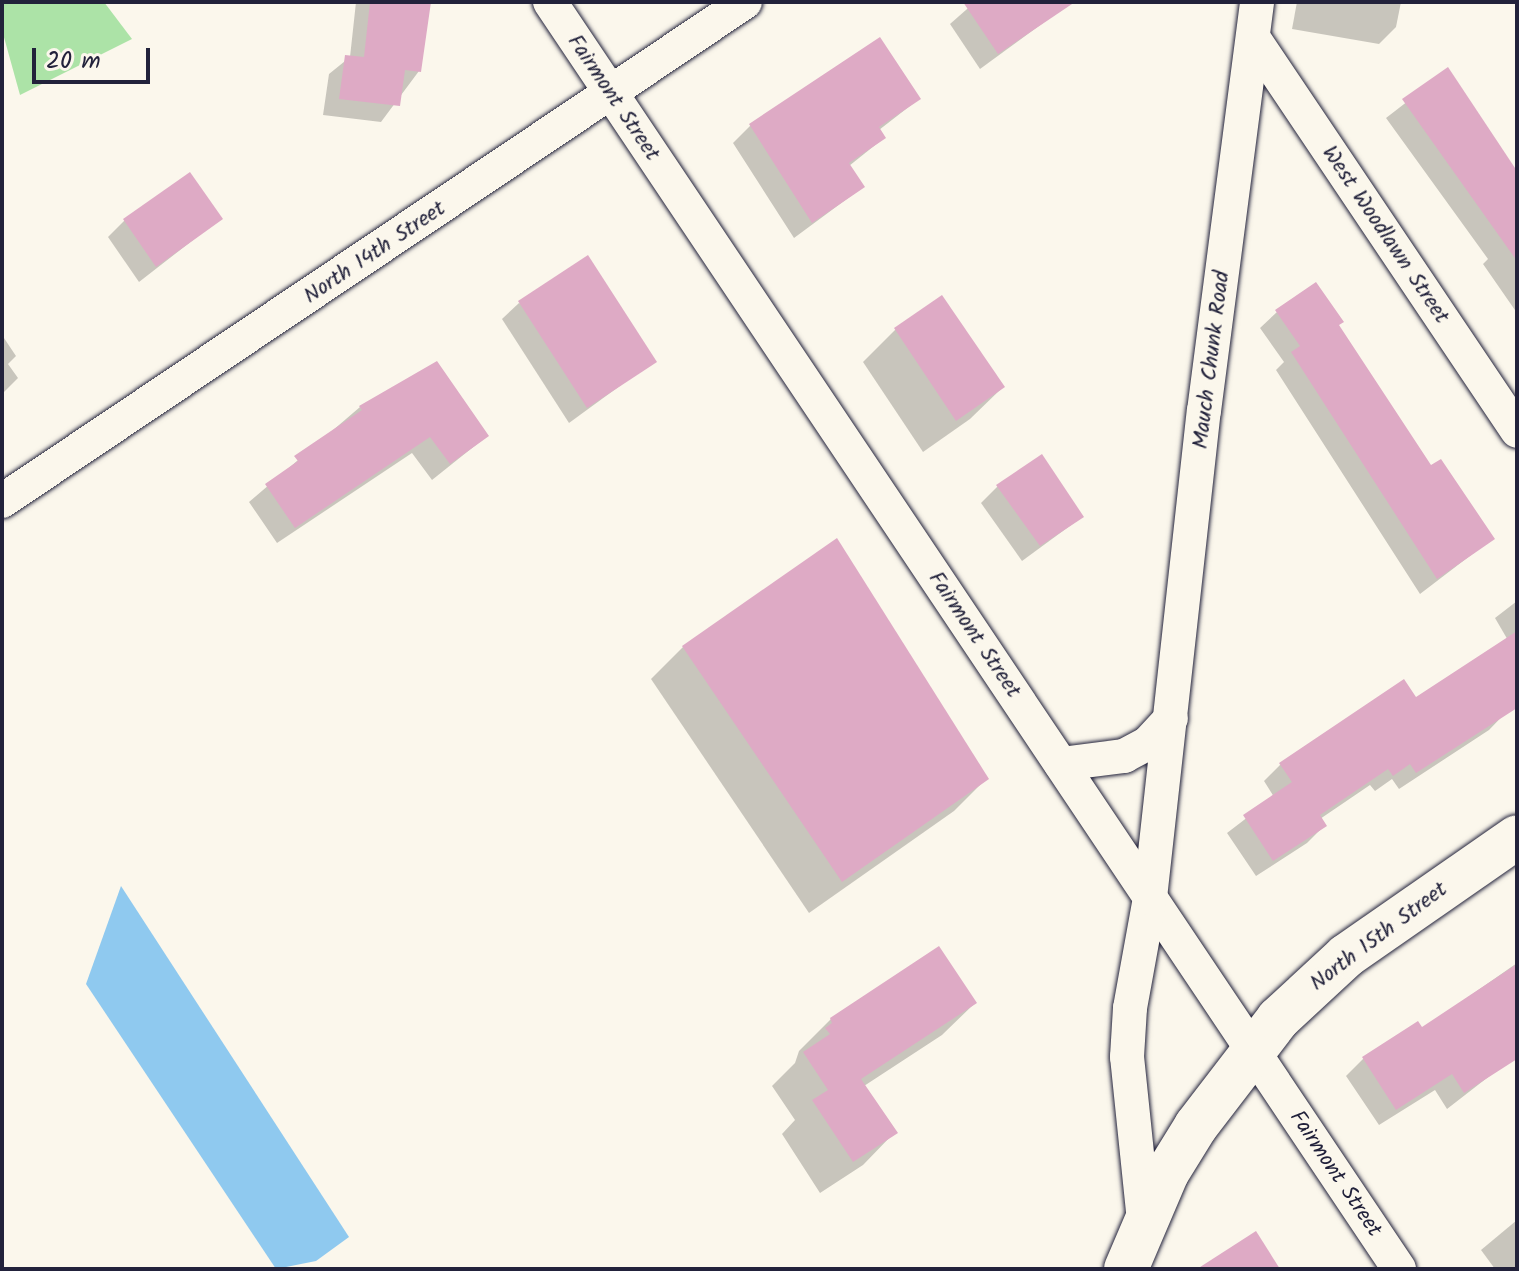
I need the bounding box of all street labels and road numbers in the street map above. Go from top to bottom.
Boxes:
street label: Fairmont Street [561,30,665,166]
street label: West Woodlawn Street [1316,141,1454,329]
street label: North 14th Street [299,196,451,310]
street label: Mauch Chunk Road [1188,269,1236,451]
street label: Fairmont Street [922,567,1026,703]
street label: North 15th Street [1305,877,1453,997]
street label: Fairmont Street [1283,1106,1387,1242]

